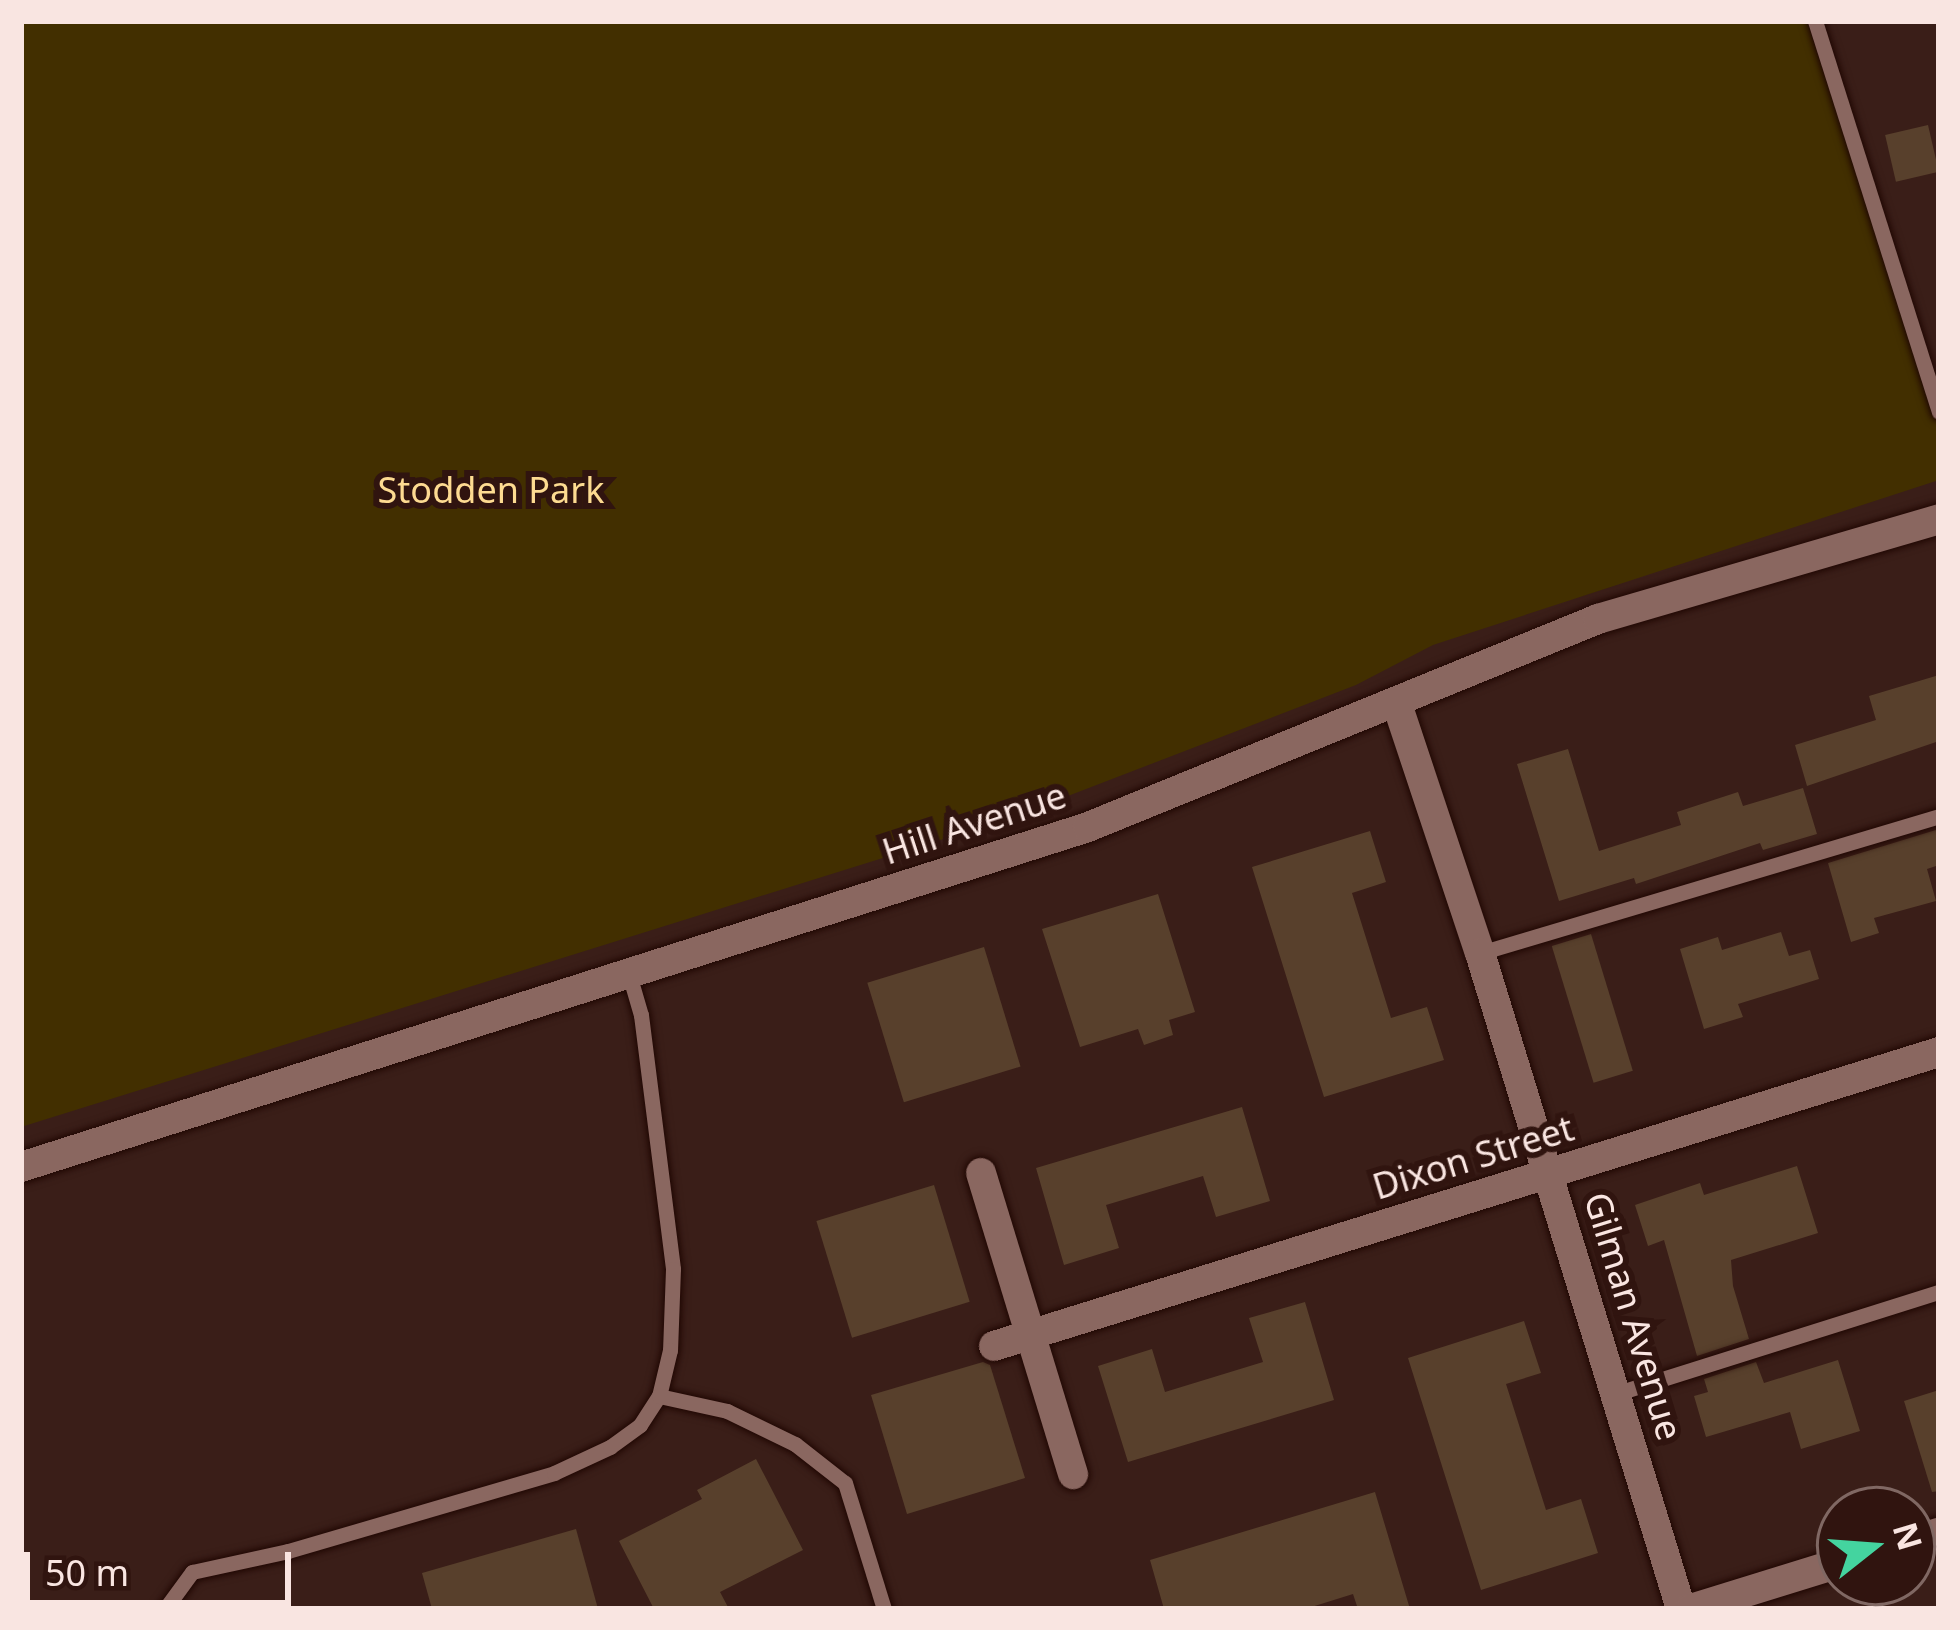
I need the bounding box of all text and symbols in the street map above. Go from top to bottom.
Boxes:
park label: Stodden Park [378,468,604,512]
street label: Hill Avenue [877,773,1071,873]
street label: Dixon Street [1367,1106,1579,1208]
street label: Gilman Avenue [1576,1187,1692,1445]
north arrow [1816,1486,1936,1606]
text: N [1883,1517,1933,1556]
scale bar [30,1528,297,1602]
text: 50 m [45,1548,129,1597]

